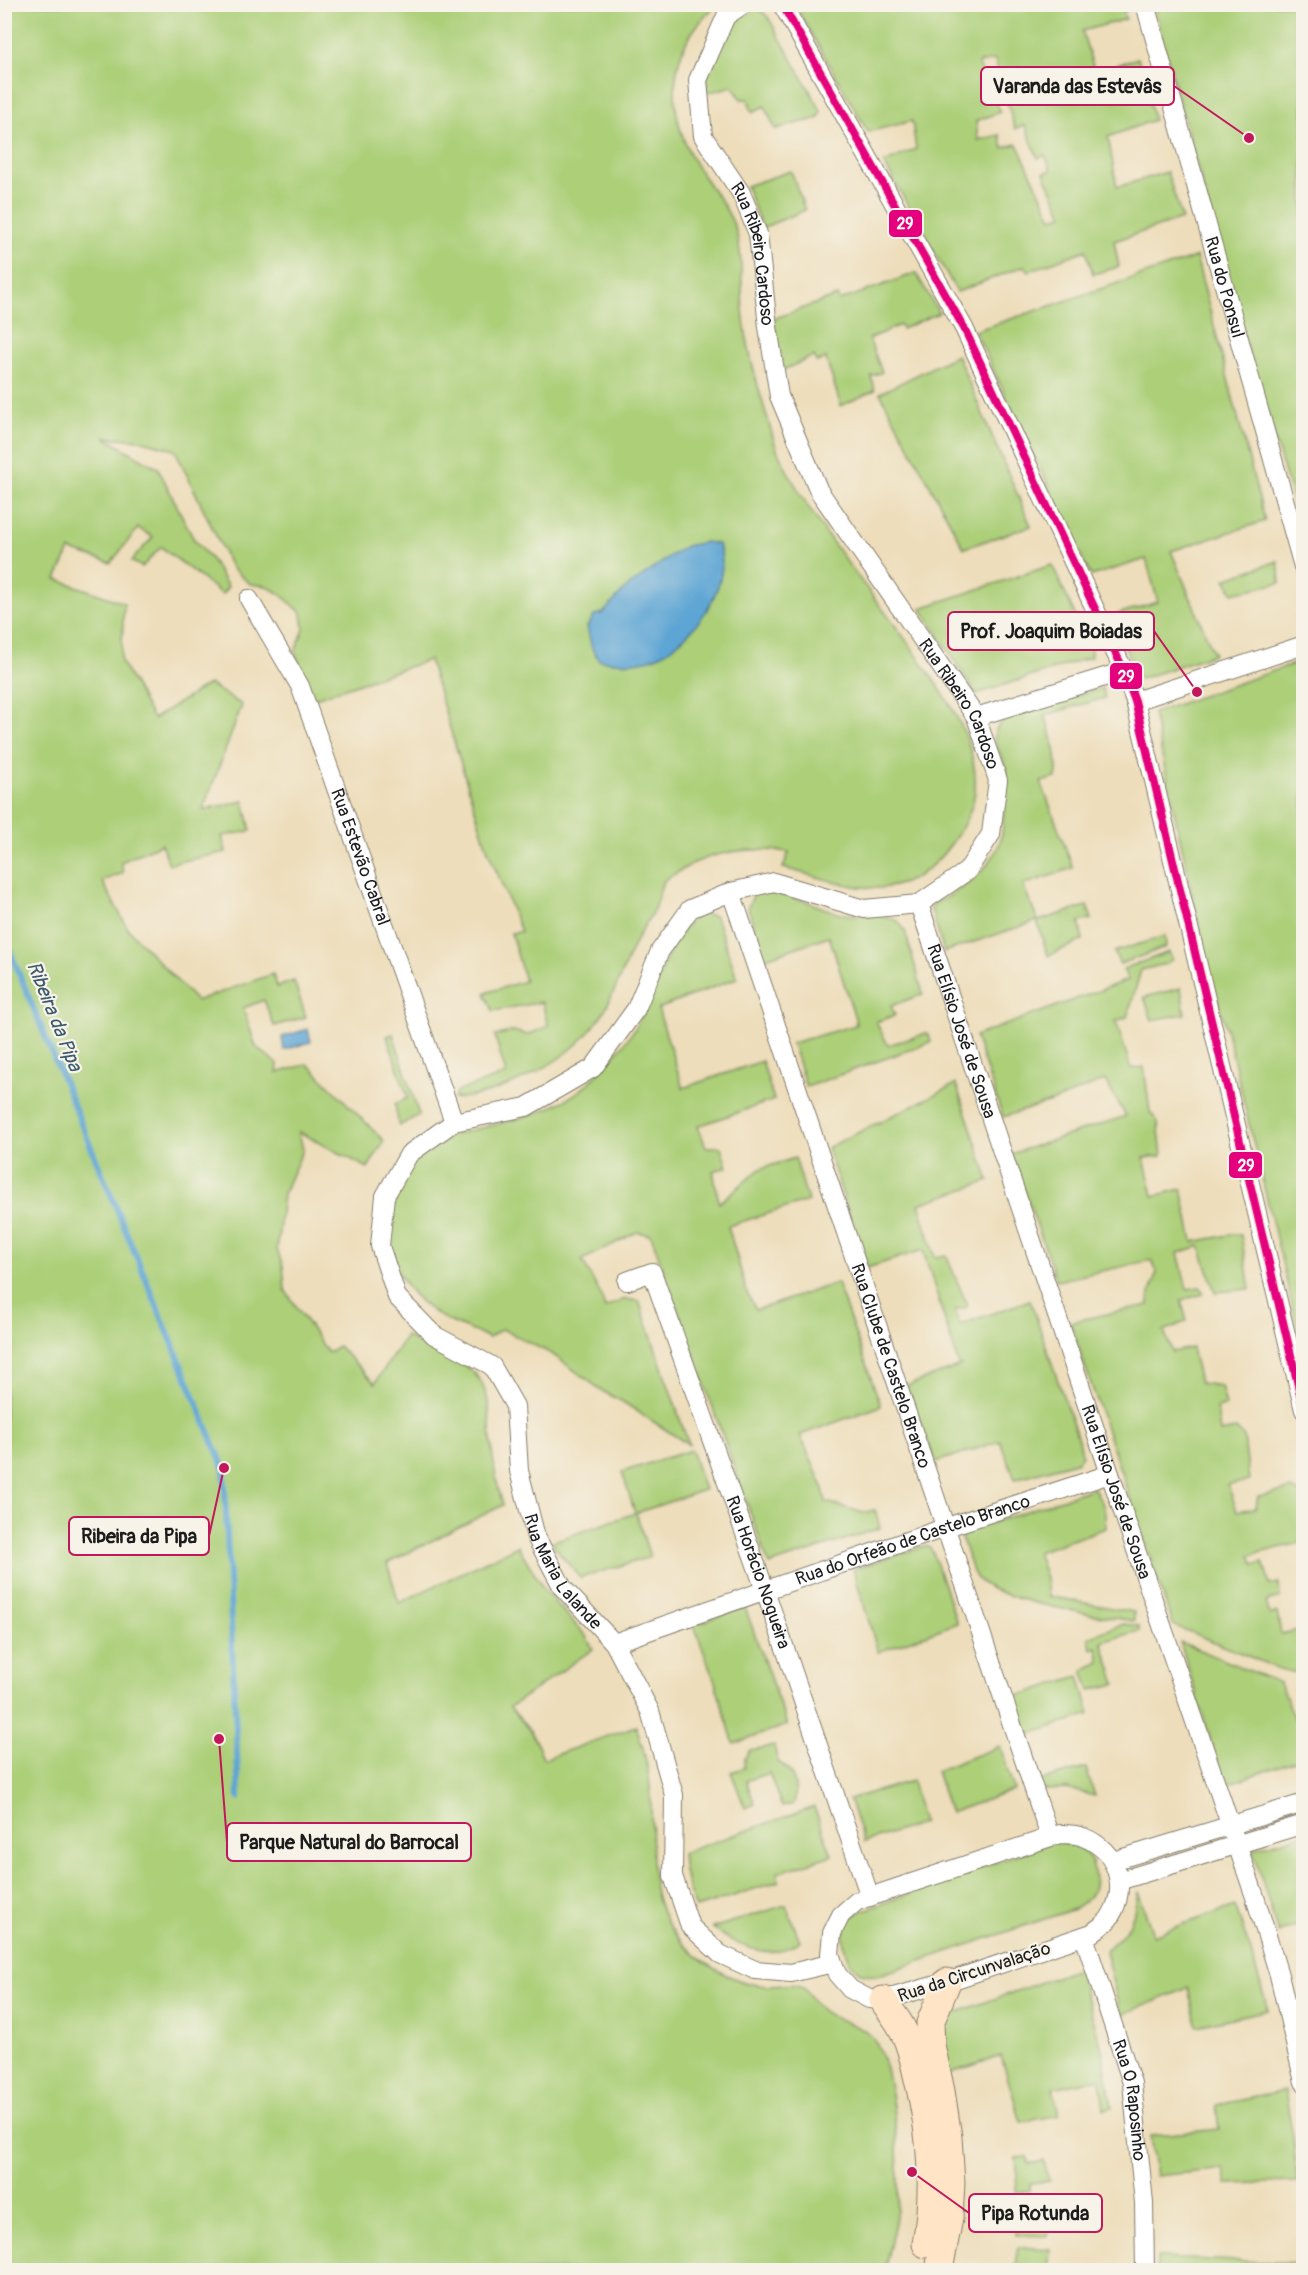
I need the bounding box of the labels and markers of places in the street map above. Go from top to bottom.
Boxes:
callout: Varanda das Estevâs [981,67,1174,105]
callout: Prof. Joaquim Boiadas [948,612,1154,650]
callout: Ribeira da Pipa [69,1517,209,1555]
callout: Parque Natural do Barrocal [227,1823,471,1861]
callout: Pipa Rotunda [969,2194,1102,2232]

